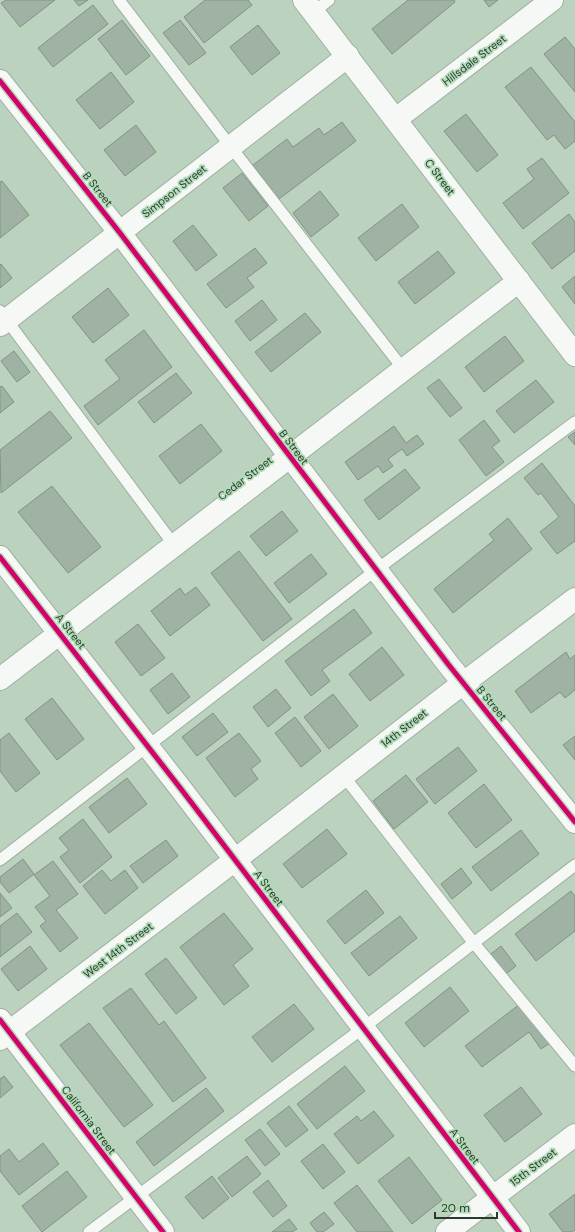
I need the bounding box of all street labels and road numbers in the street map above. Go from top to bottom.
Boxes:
street label: Hillsdale Street [439,31,509,89]
street label: C Street [422,156,458,198]
street label: Simpson Street [139,161,209,221]
street label: B Street [80,169,116,209]
street label: B Street [276,427,312,467]
street label: Cedar Street [215,453,275,503]
street label: A Street [53,610,89,652]
street label: B Street [474,683,510,723]
street label: 14th Street [378,706,430,750]
street label: A Street [251,867,287,909]
street label: West 14th Street [80,919,156,981]
street label: California Street [59,1083,119,1157]
street label: A Street [447,1125,483,1167]
street label: 15th Street [507,1145,559,1189]

